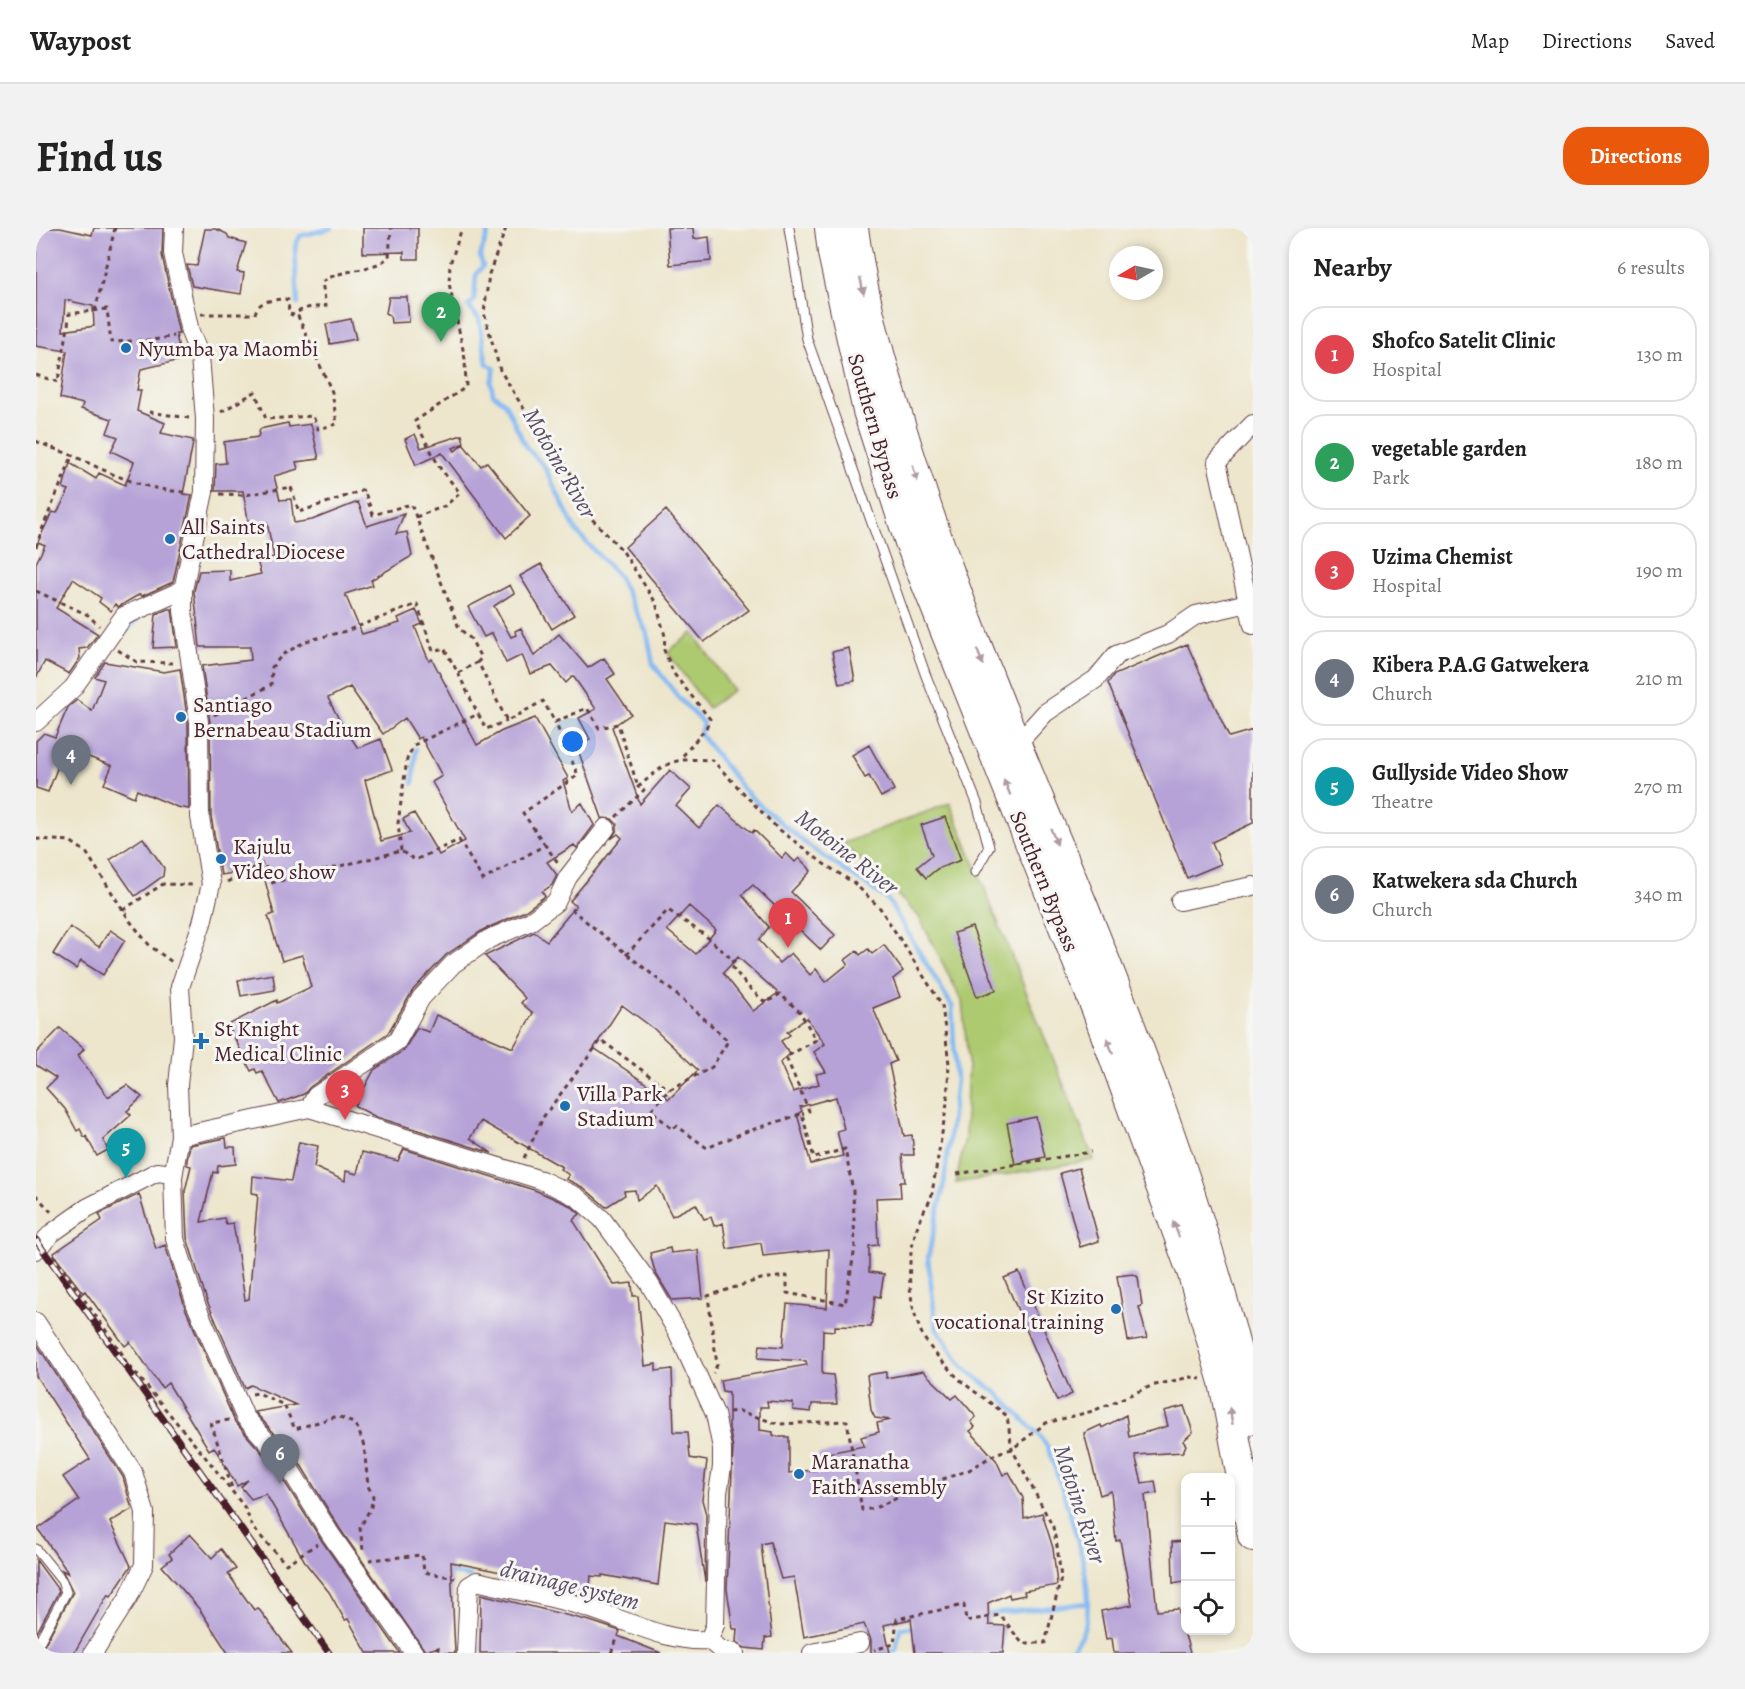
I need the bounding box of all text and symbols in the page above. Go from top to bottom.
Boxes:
text: Waypost [30,22,131,60]
text: Map [1471,27,1509,55]
text: Directions [1542,27,1632,55]
text: Saved [1665,27,1715,55]
button: Directions [1563,127,1709,185]
text: Find us [36,128,163,185]
north arrow [1109,246,1163,300]
text: Nearby [1313,250,1392,285]
text: 6 results [1617,254,1685,281]
one-way arrow [858,276,868,295]
pin: 2 [422,292,460,342]
text: Shofco Satelit Clinic [1372,326,1556,356]
place label: Nyumba ya Maombi [138,334,318,364]
marker: Nyumba ya Maombi [119,341,133,355]
text: 1 [1331,341,1338,368]
text: 130 m [1637,341,1683,368]
street label: Southern Bypass [840,350,910,503]
text: Hospital [1372,356,1442,383]
water label: Motoine River [515,402,605,525]
text: vegetable garden [1372,434,1527,464]
text: 2 [1330,449,1339,476]
text: 180 m [1635,449,1683,476]
text: Park [1372,464,1410,491]
one-way arrow [910,465,920,483]
place label: All Saints Cathedral Diocese [181,512,345,567]
marker: All Saints Cathedral Diocese [163,532,177,546]
text: Uzima Chemist [1372,542,1513,572]
text: 3 [1330,557,1339,584]
text: 190 m [1636,557,1683,584]
text: Hospital [1372,572,1442,599]
one-way arrow [976,648,985,666]
text: Kibera P.A.G Gatwekera [1372,650,1589,680]
text: 4 [1330,665,1339,692]
text: 210 m [1635,665,1683,692]
text: Church [1372,680,1433,707]
place label: Santiago Bernabeau Stadium [193,690,371,745]
marker: Santiago Bernabeau Stadium [174,710,188,724]
your location [558,727,587,756]
pin: 4 [51,736,90,785]
text: Gullyside Video Show [1372,758,1568,788]
text: 5 [1330,773,1339,800]
text: 270 m [1634,773,1683,800]
one-way arrow [1002,777,1012,795]
text: Theatre [1372,788,1433,815]
water label: Motoine River [789,802,906,903]
street label: Southern Bypass [1002,806,1086,957]
one-way arrow [1049,829,1059,847]
place label: Kajulu Video show [232,832,336,887]
marker: Kajulu Video show [214,852,228,866]
text: Katwekera sda Church [1372,866,1578,896]
text: 6 [1330,881,1339,908]
text: 340 m [1634,881,1683,908]
text: Church [1372,896,1433,923]
pin: 1 [768,898,807,948]
place label: St Knight Medical Clinic [214,1014,342,1069]
marker: St Knight Medical Clinic [192,1032,210,1050]
one-way arrow [1104,1037,1114,1055]
pin: 3 [326,1070,364,1120]
place label: Villa Park Stadium [576,1079,662,1134]
marker: Villa Park Stadium [558,1099,572,1113]
pin: 5 [106,1128,146,1178]
one-way arrow [1171,1220,1181,1238]
place label: St Kizito vocational training [934,1282,1104,1337]
marker: St Kizito vocational training [1109,1302,1123,1316]
one-way arrow [1226,1407,1235,1426]
pin: 6 [260,1434,300,1484]
water label: Motoine River [1046,1441,1114,1568]
place label: Maranatha Faith Assembly [811,1447,946,1502]
marker: Maranatha Faith Assembly [792,1467,806,1481]
map controls [1181,1473,1235,1635]
button: + [1181,1473,1235,1527]
button: − [1181,1527,1235,1581]
water label: drainage system [497,1552,643,1618]
button: locate [1181,1581,1235,1635]

